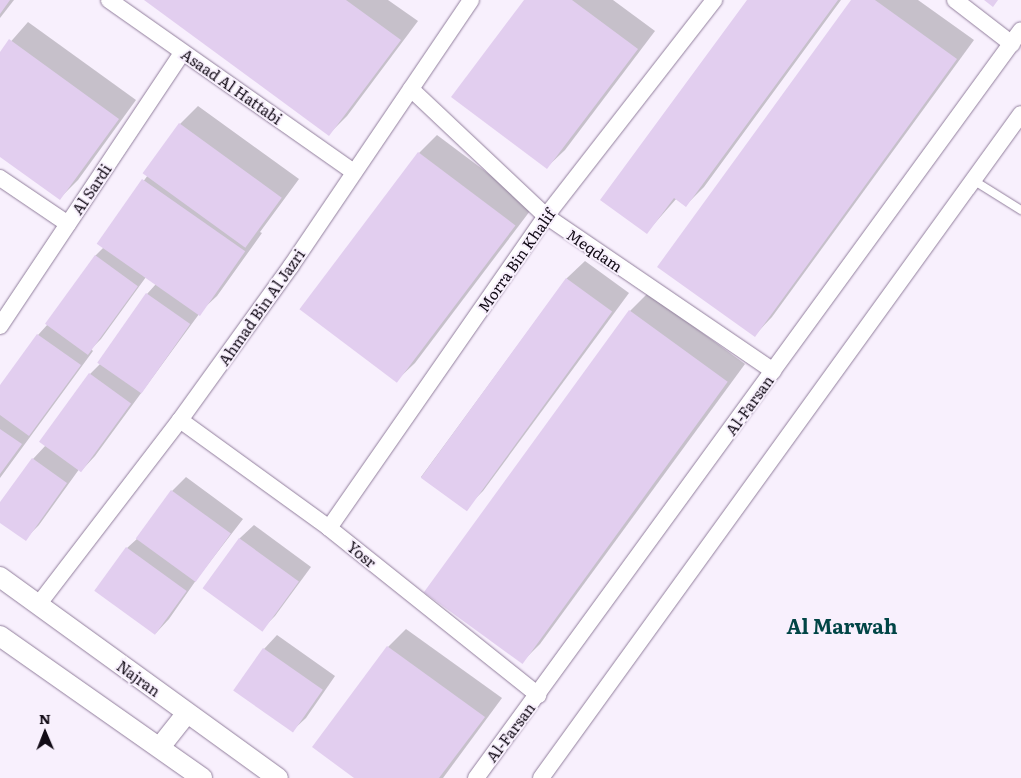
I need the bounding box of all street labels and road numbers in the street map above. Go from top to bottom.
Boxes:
street label: Asaad Al Hattabi [178,44,286,128]
street label: Al Sardi [68,160,114,218]
street label: Morra Bin Khalif [474,205,558,315]
street label: Meqdam [564,225,626,275]
street label: Ahmad Bin Al Jazri [214,245,308,369]
street label: Al-Farsan [721,372,777,438]
street label: Yosr [344,537,380,571]
street label: Najran [114,656,164,700]
street label: Al-Farsan [482,699,538,765]

